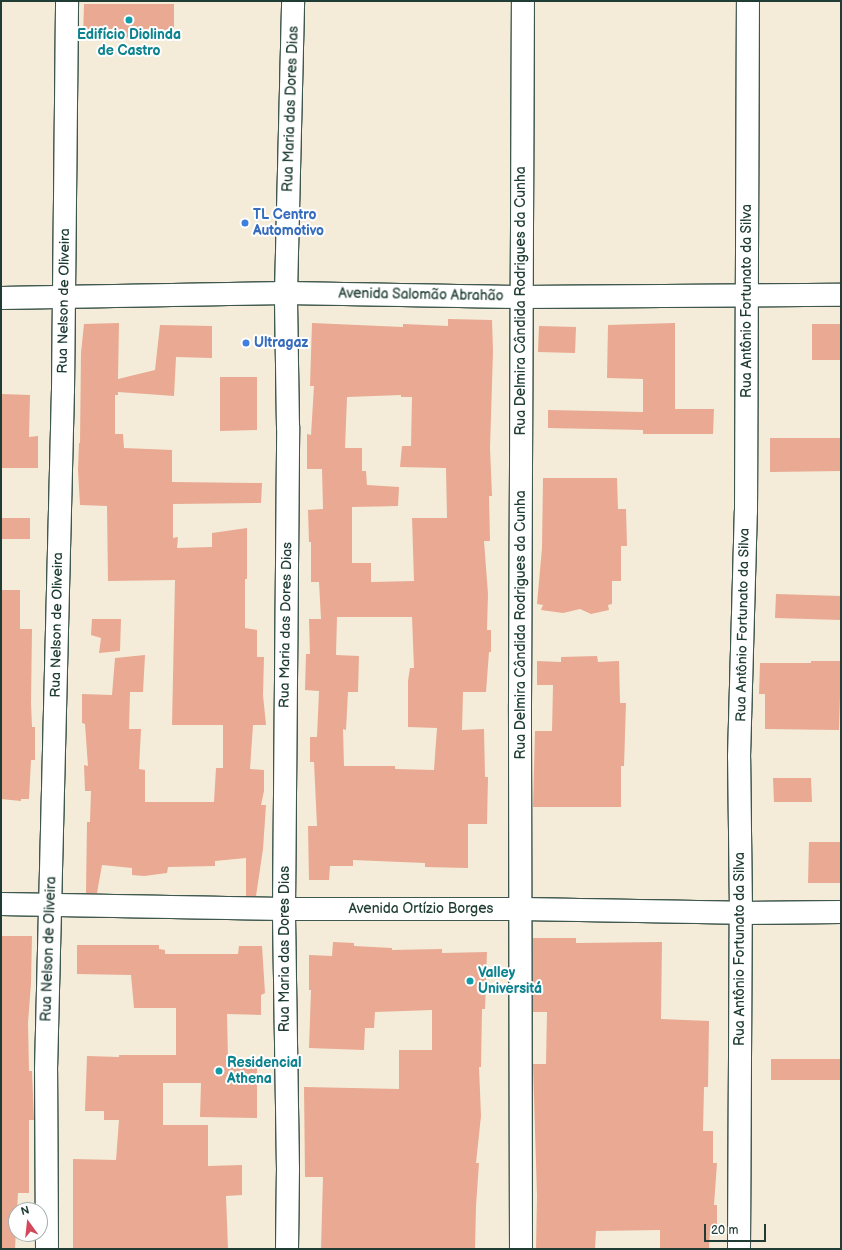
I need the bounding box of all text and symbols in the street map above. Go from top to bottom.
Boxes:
marker: Edifício Diolinda de Castro [124,15,134,25]
street label: Rua Maria das Dores Dias [280,26,302,192]
place label: Edifício Diolinda de Castro [77,27,181,60]
street label: Rua Delmira Cândida Rodrigues da Cunha [513,166,529,436]
street label: Rua Antônio Fortunato da Silva [739,204,755,398]
place label: TL Centro Automotivo [253,207,324,240]
marker: TL Centro Automotivo [240,218,250,228]
street label: Rua Nelson de Oliveira [54,228,74,374]
street label: Avenida Salomão Abrahão [338,285,504,305]
place label: Ultragaz [254,335,308,351]
marker: Ultragaz [241,338,251,348]
street label: Rua Delmira Cândida Rodrigues da Cunha [513,490,529,760]
street label: Rua Antônio Fortunato da Silva [733,528,753,722]
street label: Rua Maria das Dores Dias [276,542,296,708]
street label: Rua Nelson de Oliveira [47,552,67,698]
street label: Rua Antônio Fortunato da Silva [732,852,748,1046]
street label: Rua Maria das Dores Dias [277,866,293,1032]
street label: Rua Nelson de Oliveira [38,876,60,1022]
street label: Avenida Ortízio Borges [349,901,493,917]
place label: Valley Universitá [478,965,542,998]
marker: Valley Universitá [465,976,475,986]
place label: Residencial Athena [227,1055,302,1088]
marker: Residencial Athena [214,1066,224,1076]
north arrow [8,1202,48,1242]
text: N [19,1204,31,1218]
scale bar [706,1216,768,1242]
text: 20 m [711,1223,738,1238]

